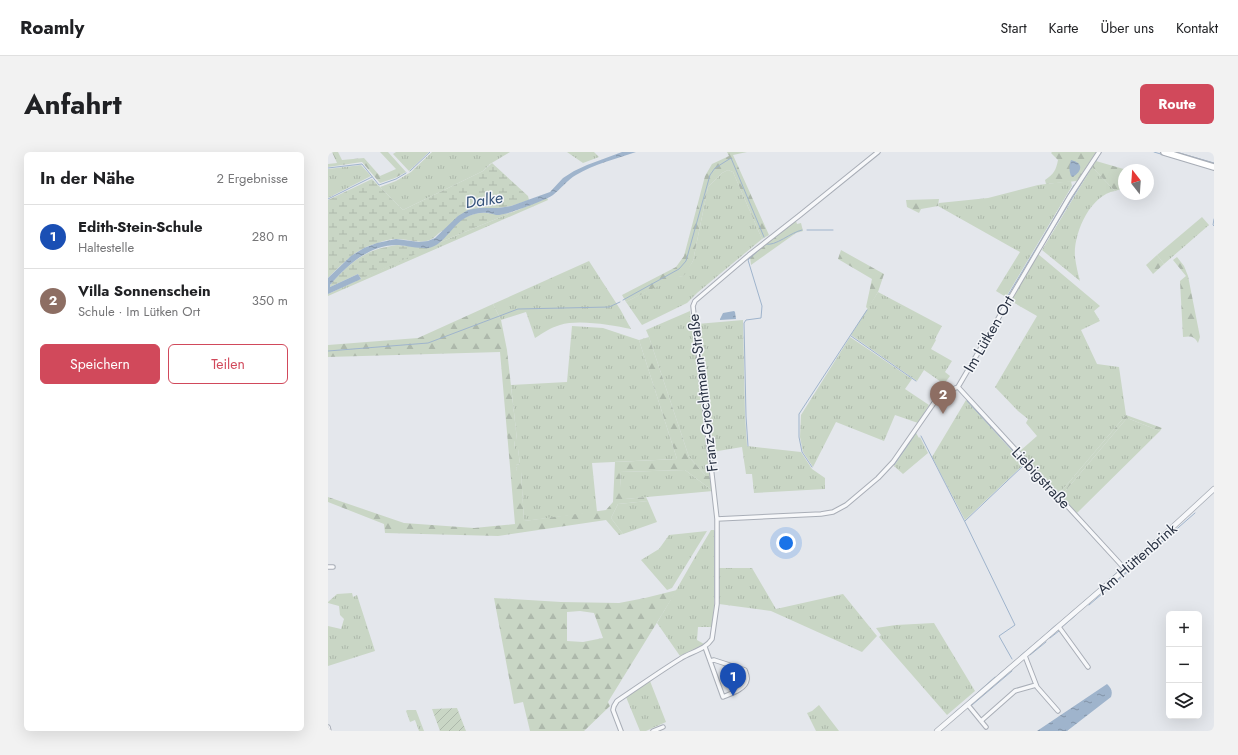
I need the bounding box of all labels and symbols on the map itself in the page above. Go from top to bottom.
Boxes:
north arrow [1118,164,1154,200]
water label: Dalke [464,186,504,214]
street label: Im Lütken Ort [958,291,1020,376]
street label: Franz-Grochtmann-Straße [682,312,724,473]
pin: 2 [930,381,956,414]
street label: Liebigstraße [1006,442,1076,514]
street label: Am Hüttenbrink [1092,518,1182,600]
your location [776,533,796,553]
pin: 1 [720,663,746,696]

